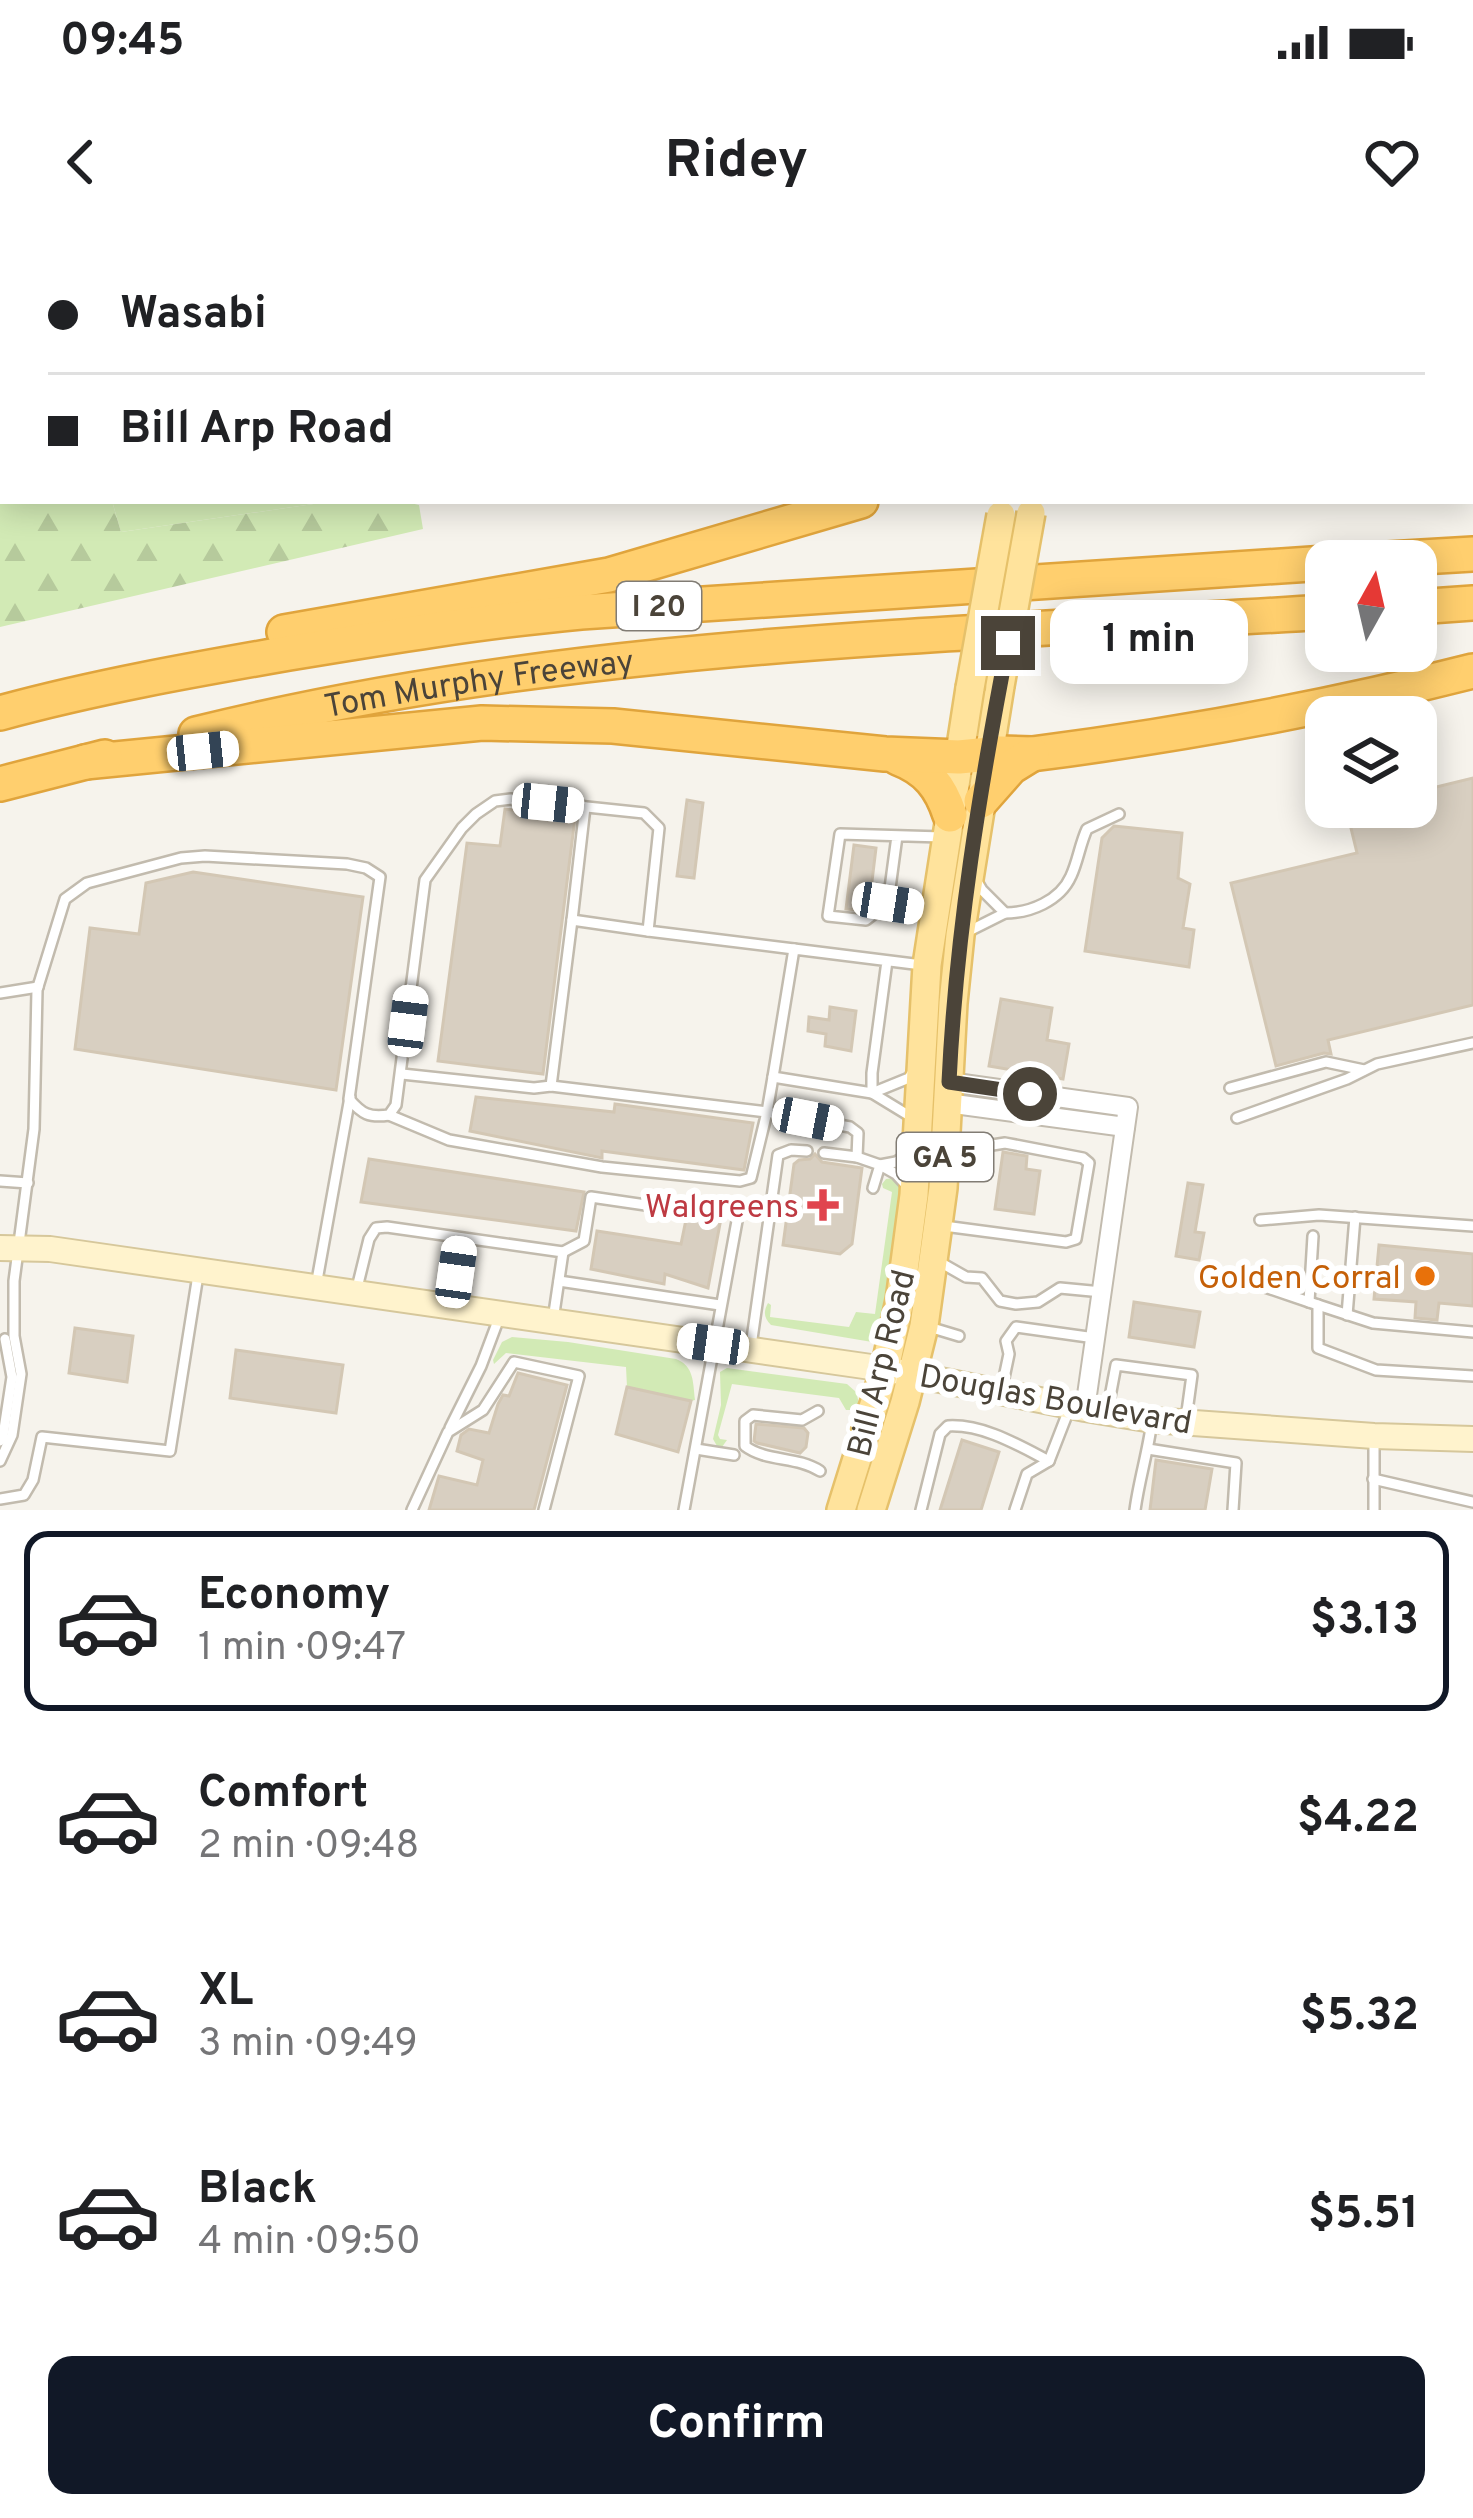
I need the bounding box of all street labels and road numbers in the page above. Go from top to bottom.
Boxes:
road number: I 20 [617,582,701,630]
street label: Tom Murphy Freeway [321,642,636,730]
road number: GA 5 [897,1133,993,1181]
street label: Bill Arp Road [840,1266,927,1462]
street label: Douglas Boulevard [916,1357,1195,1447]

